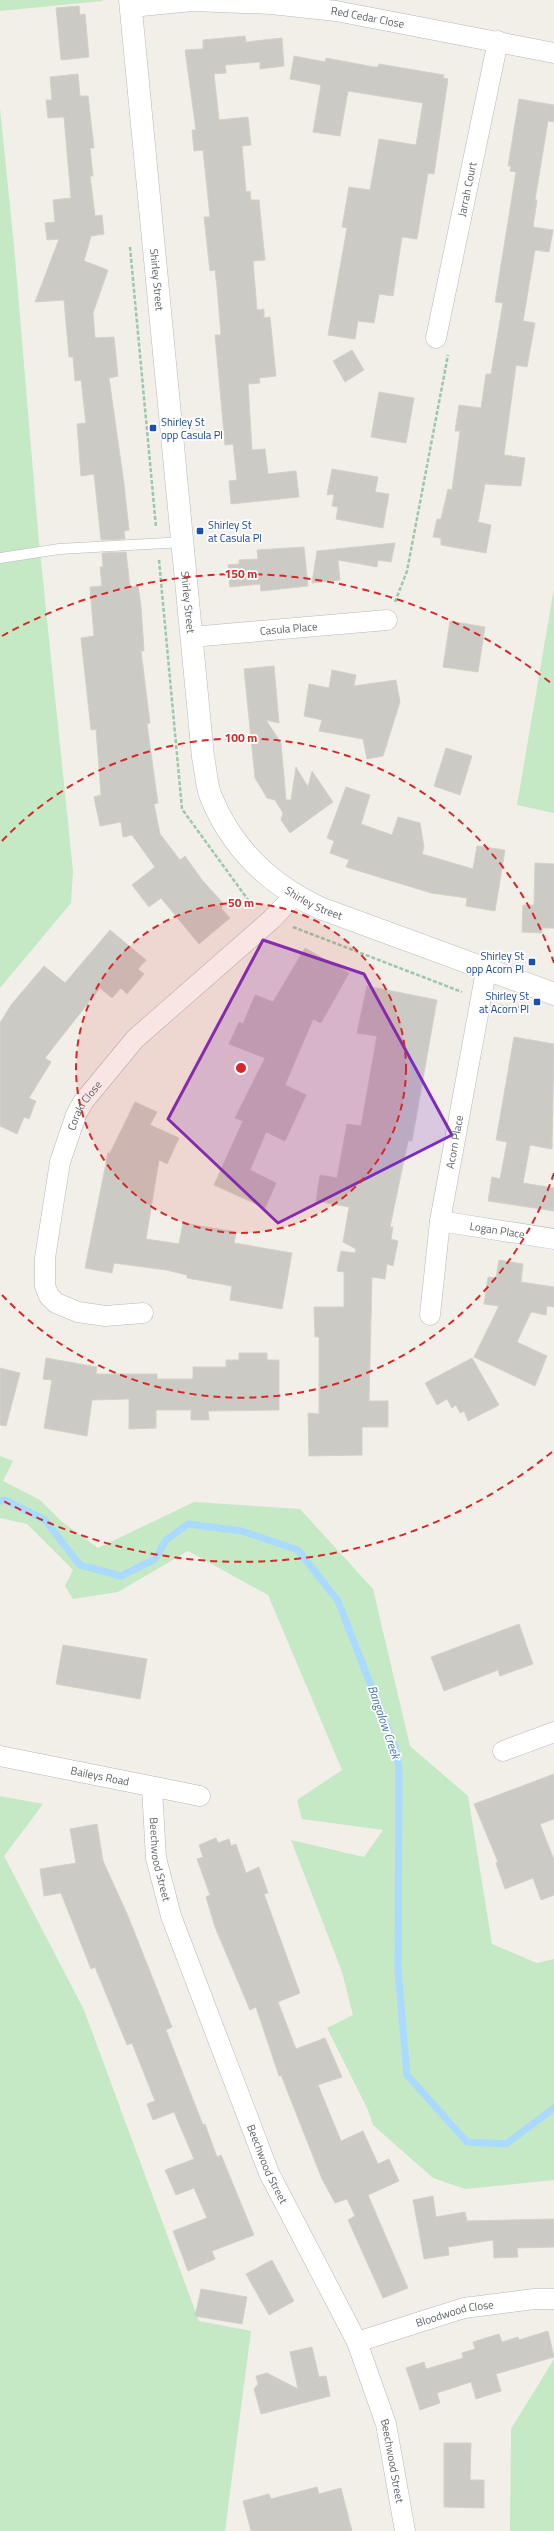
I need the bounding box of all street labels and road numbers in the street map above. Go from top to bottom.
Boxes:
street label: Red Cedar Close [330,3,406,32]
street label: Jarrah Court [454,160,481,218]
street label: Shirley Street [146,248,168,312]
street label: Shirley Street [177,570,199,634]
street label: Casula Place [259,618,319,639]
street label: Shirley Street [282,882,345,924]
street label: Coraki Close [63,1077,106,1132]
street label: Acorn Place [442,1113,467,1170]
street label: Logan Place [469,1218,526,1242]
street label: Baileys Road [69,1762,131,1790]
street label: Beechwood Street [146,1817,175,1903]
street label: Beechwood Street [243,2122,292,2207]
street label: Bloodwood Close [414,2296,495,2331]
street label: Beechwood Street [377,2416,408,2504]

